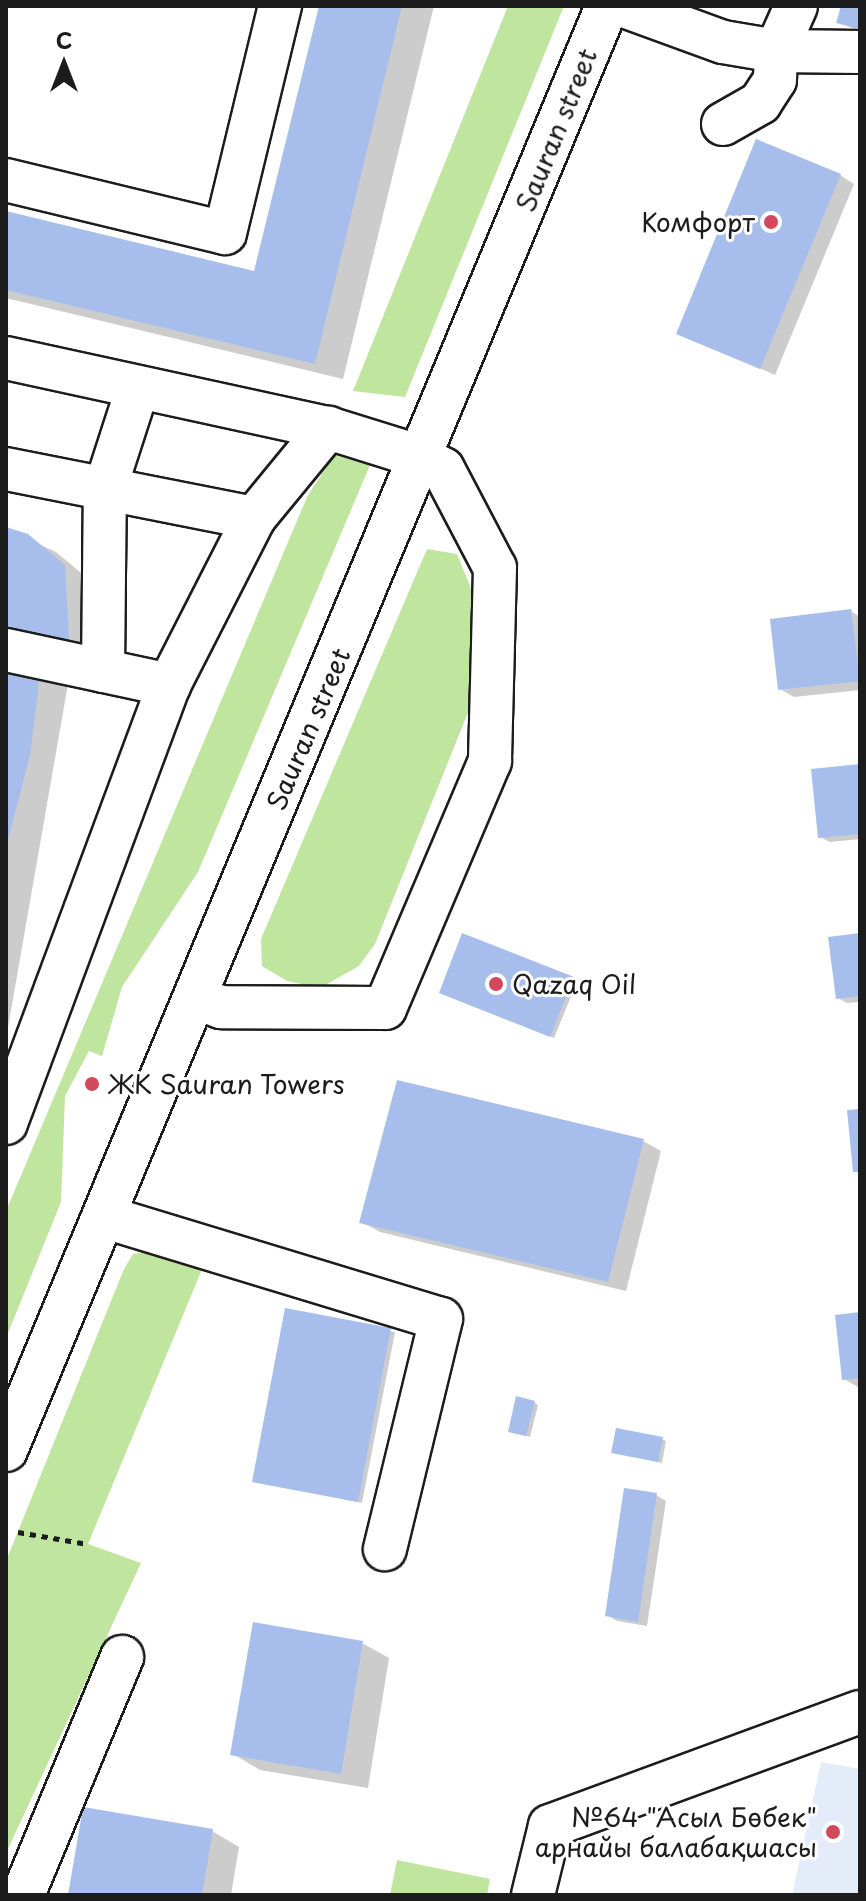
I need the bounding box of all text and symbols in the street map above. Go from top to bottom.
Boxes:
text: С [56,23,72,56]
north arrow [24,24,104,104]
street label: Sauran street [509,44,603,216]
place label: Комфорт [641,206,755,238]
marker: Комфорт [762,213,780,231]
street label: Sauran street [260,643,356,815]
place label: Qazaq Oil [512,968,637,1000]
marker: Qazaq Oil [487,975,505,993]
place label: ЖК Sauran Towers [108,1068,345,1100]
marker: ЖК Sauran Towers [83,1075,101,1093]
place label: №64 "Асыл Бөбек" арнайы балабақшасы [534,1801,817,1862]
marker: №64 "Асыл Бөбек" арнайы балабақшасы [824,1823,842,1841]

